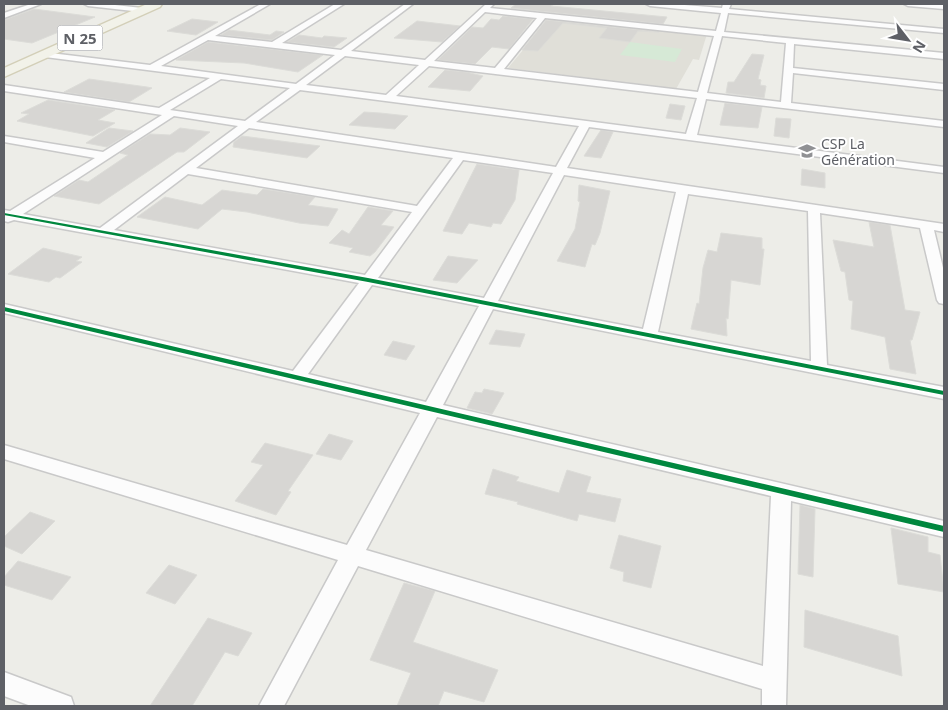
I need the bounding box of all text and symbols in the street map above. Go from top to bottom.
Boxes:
north arrow [883,15,933,65]
road number: N 25 [58,26,102,50]
text: N [908,37,931,57]
place label: CSP La Génération [821,134,895,169]
school or university icon: CSP La Génération [797,141,817,161]

